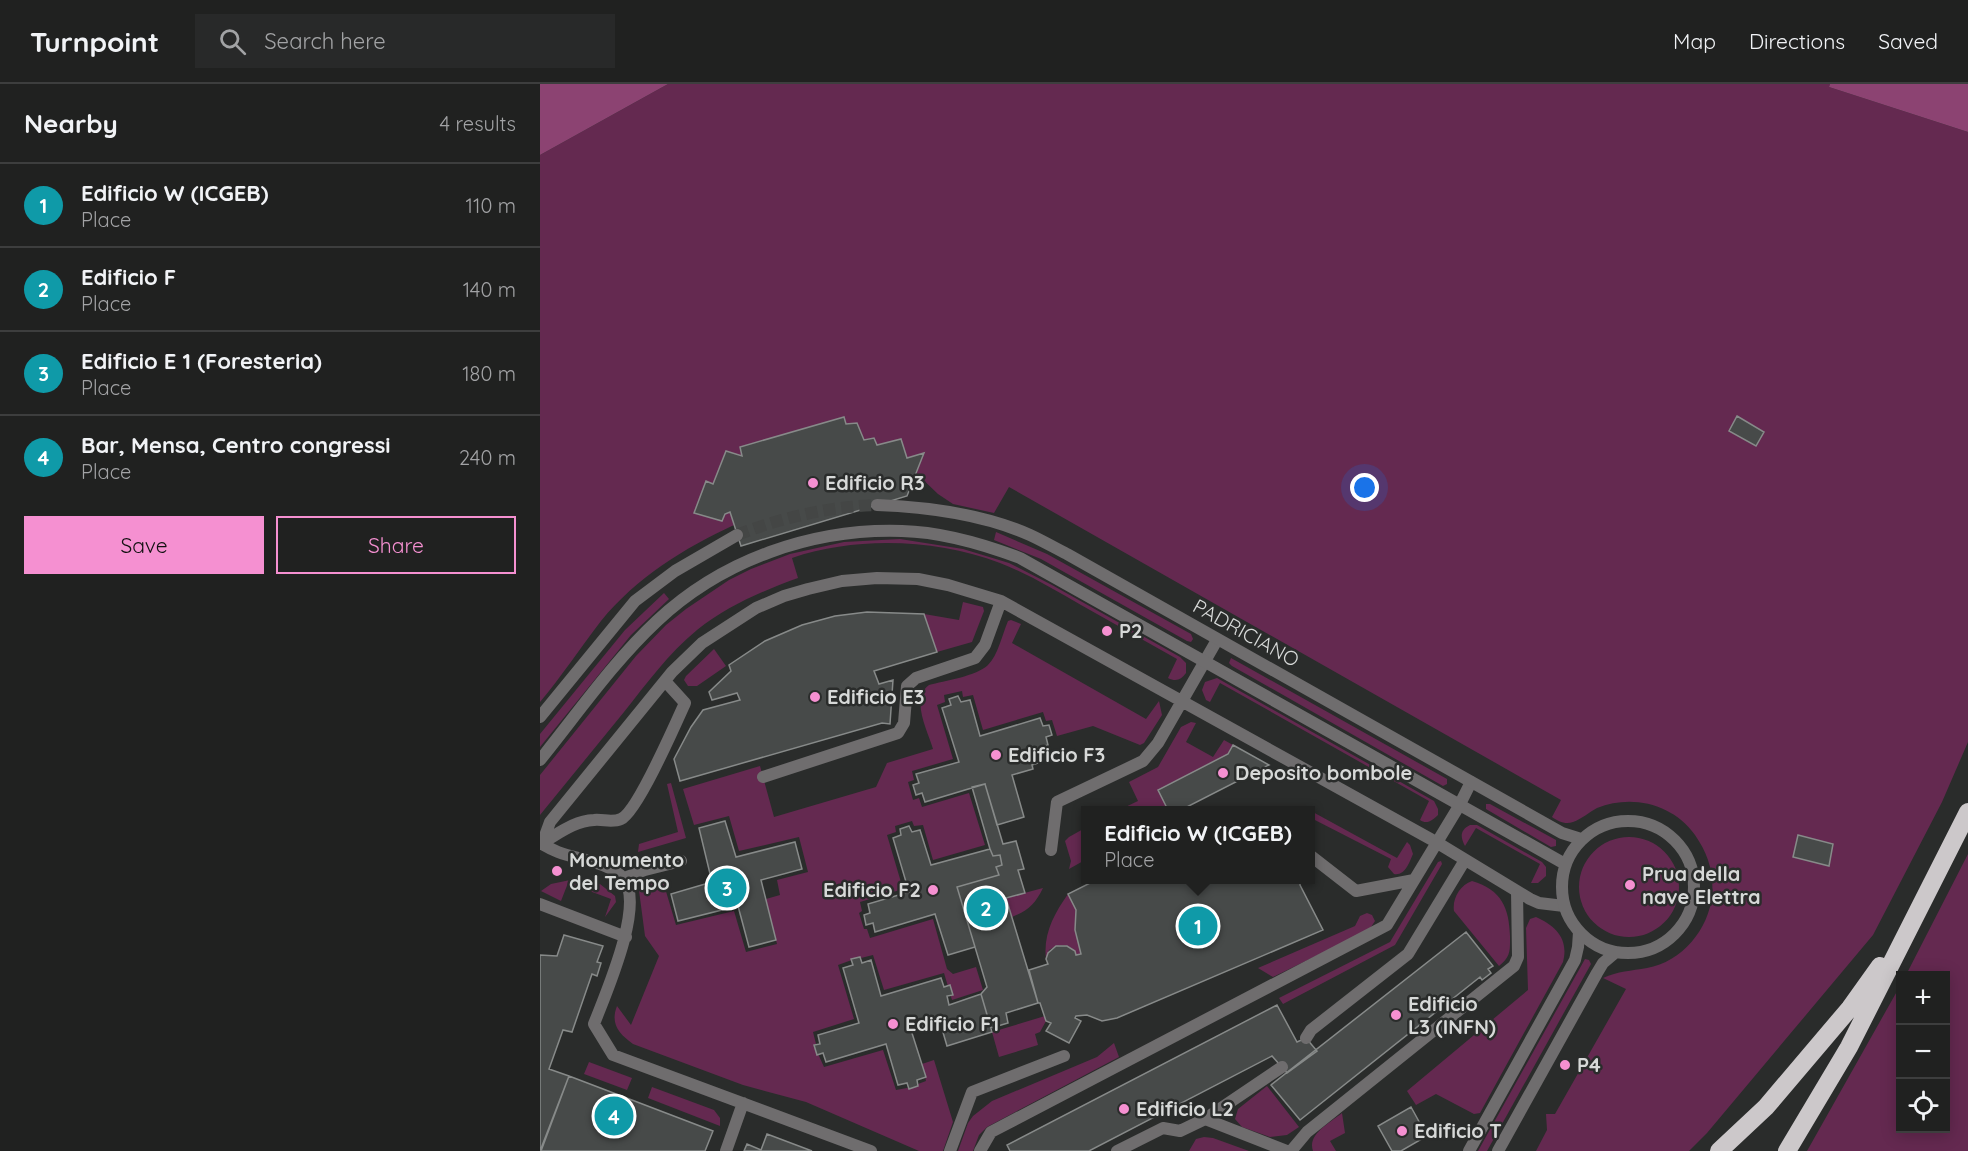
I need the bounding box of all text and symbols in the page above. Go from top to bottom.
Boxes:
search box [195,14,615,68]
text: Turnpoint [30,24,159,59]
icon: search [216,25,249,58]
text: Search here [264,27,386,55]
text: Map [1673,28,1716,54]
text: Directions [1749,28,1845,54]
text: Saved [1878,28,1938,54]
text: Nearby [24,107,118,140]
text: 4 results [440,111,516,136]
text: Edificio W (ICGEB) [81,179,269,207]
text: 1 [40,193,47,218]
text: 110 m [466,193,516,218]
text: Place [81,207,131,232]
text: Edificio F [81,263,176,291]
text: 2 [38,277,49,302]
text: 140 m [463,277,516,302]
text: Place [81,291,131,316]
text: Edificio E 1 (Foresteria) [81,347,322,375]
text: 3 [38,361,49,386]
text: 180 m [462,361,516,386]
text: Place [81,375,131,400]
text: Bar, Mensa, Centro congressi [81,431,391,459]
text: 4 [38,445,49,470]
text: 240 m [459,445,516,470]
text: Place [81,459,131,484]
place label: Edificio R3 [825,470,925,495]
your location [1350,473,1379,502]
marker: Edificio R3 [806,476,820,490]
button: Save [24,516,264,574]
button: Share [276,516,516,574]
street label: PADRICIANO [1189,593,1304,672]
place label: P2 [1119,618,1142,643]
marker: P2 [1100,624,1114,638]
place label: Edificio E3 [827,684,924,709]
marker: Edificio E3 [808,690,822,704]
place label: Edificio F3 [1008,742,1105,767]
marker: Edificio F3 [989,748,1003,762]
place label: Deposito bombole [1235,760,1412,785]
marker: Deposito bombole [1216,766,1230,780]
popup [1081,806,1315,884]
text: Edificio W (ICGEB) [1104,819,1292,847]
place label: Monumento del Tempo [569,847,684,895]
text: Place [1104,847,1155,872]
place label: Prua della nave Elettra [1642,861,1761,909]
marker: Monumento del Tempo [550,864,564,878]
pin: 3 [708,866,747,910]
place label: Edificio F2 [823,877,921,902]
marker: Prua della nave Elettra [1623,878,1637,892]
marker: Edificio F2 [926,883,940,897]
pin: 2 [966,886,1006,930]
pin: 1 [1178,904,1218,948]
map controls [1896,971,1950,1133]
button: + [1896,971,1950,1025]
place label: Edificio L3 (INFN) [1408,991,1496,1039]
marker: Edificio L3 (INFN) [1389,1008,1403,1022]
place label: Edificio F1 [905,1011,999,1036]
marker: Edificio F1 [886,1017,900,1031]
button: − [1896,1025,1950,1079]
place label: P4 [1577,1052,1601,1077]
marker: P4 [1558,1058,1572,1072]
button: locate [1896,1079,1950,1133]
pin: 4 [594,1094,634,1138]
place label: Edificio L2 [1136,1096,1234,1121]
marker: Edificio L2 [1117,1102,1131,1116]
place label: Edificio T [1414,1118,1502,1143]
marker: Edificio T [1395,1124,1409,1138]

